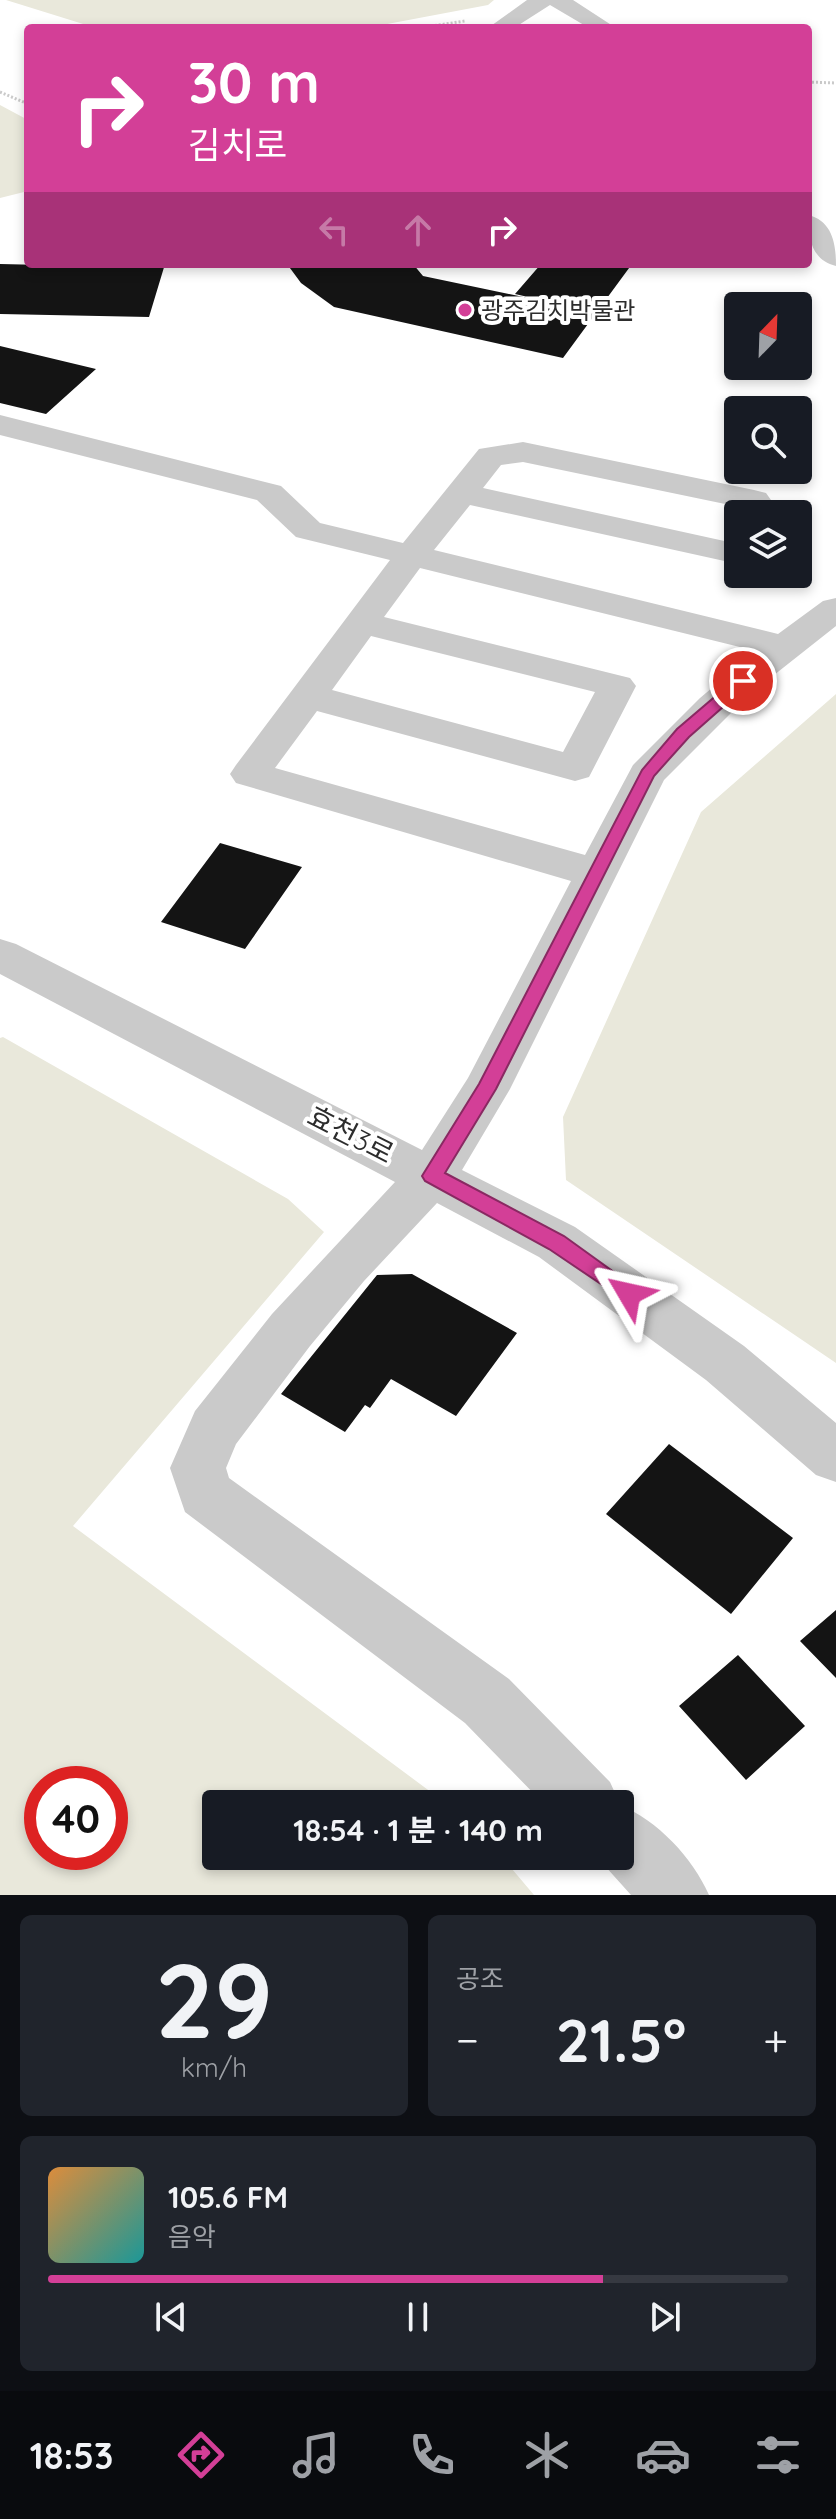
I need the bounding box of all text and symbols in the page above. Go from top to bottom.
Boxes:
text: 30 m [188,47,320,117]
icon: right [56,56,160,160]
text: 김치로 [188,122,287,167]
icon: left [312,208,356,252]
icon: ahead [396,208,440,252]
icon: right [480,208,524,252]
north arrow [724,292,812,380]
map controls [724,292,812,588]
place label: 광주김치박물관 [481,295,636,325]
marker: 광주김치박물관 [456,301,474,319]
button: search [724,396,812,484]
button: layers [724,500,812,588]
pin [709,647,777,715]
icon: arrive [721,659,765,703]
street label: 효천3로 [302,1098,400,1170]
position arrow [587,1252,671,1336]
speed limit sign: 40 [24,1766,128,1870]
text: 18:54 · 1 분 · 140 m [293,1811,543,1849]
text: 29 [155,1934,273,2064]
text: 공조 [456,1962,504,1995]
text: 21.5° [556,2002,686,2077]
text: − [456,2012,479,2067]
text: + [763,2012,788,2067]
text: km/h [181,2051,247,2084]
text: 105.6 FM [168,2178,288,2216]
text: 음악 [168,2220,216,2253]
icon: previous [149,2295,193,2339]
icon: pause [396,2295,440,2339]
icon: next [643,2295,687,2339]
icon: directions [173,2427,229,2483]
icon: music [288,2427,344,2483]
icon: phone [404,2427,460,2483]
icon: climate [519,2427,575,2483]
icon: car [635,2427,691,2483]
icon: filters [750,2427,806,2483]
text: 18:53 [30,2433,113,2478]

